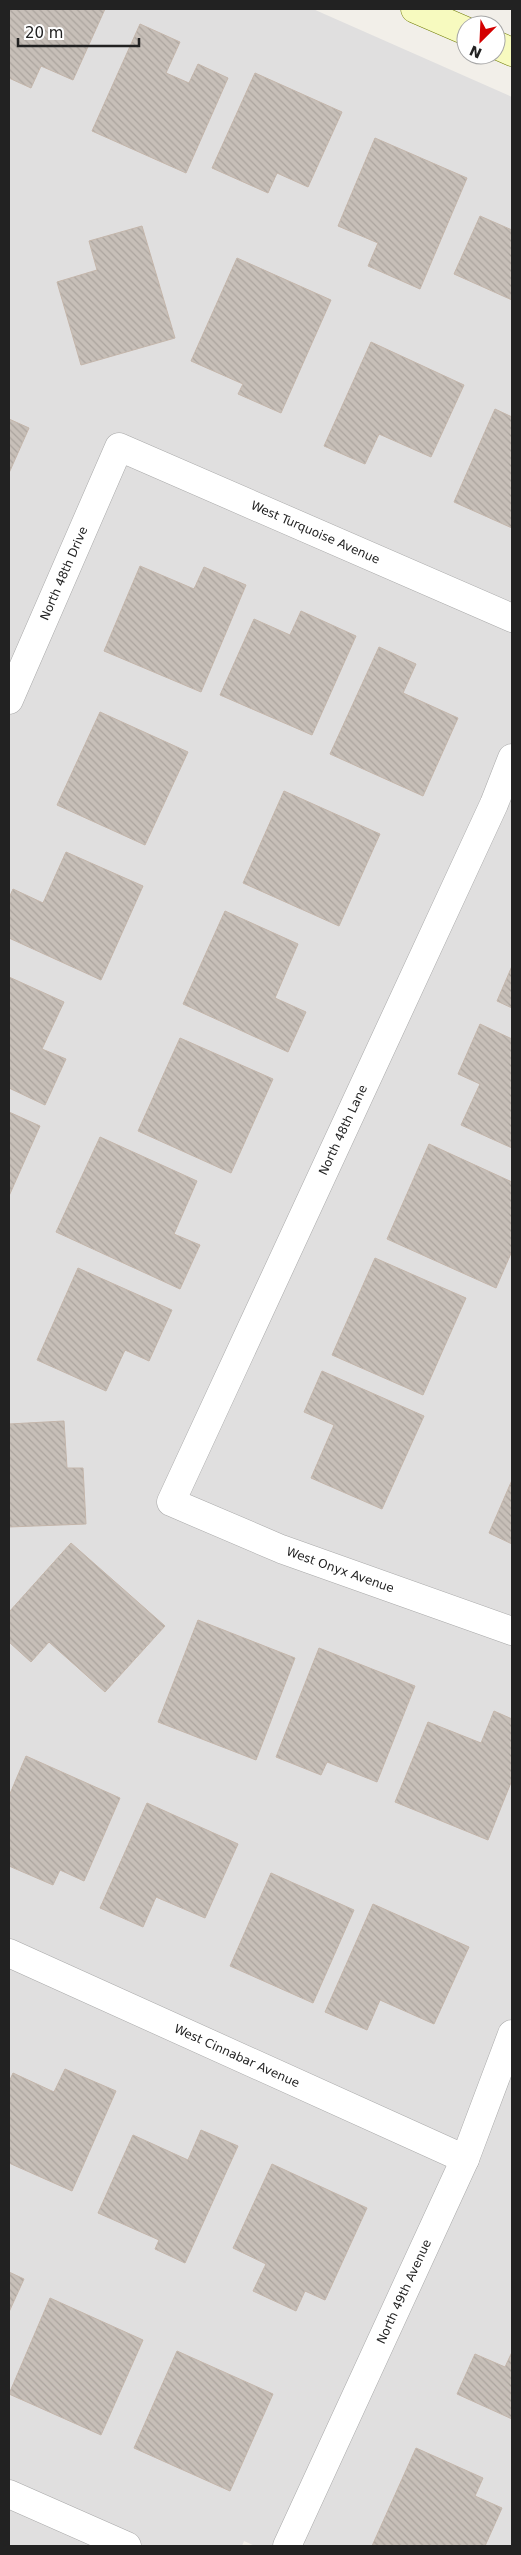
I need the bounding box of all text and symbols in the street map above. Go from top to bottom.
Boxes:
scale bar [18,15,139,47]
north arrow [456,15,506,65]
text: 20 m [25,24,63,42]
text: N [467,42,484,62]
street label: West Turquoise Avenue [249,498,382,567]
street label: North 48th Drive [37,524,91,622]
street label: North 48th Lane [316,1083,370,1177]
street label: West Onyx Avenue [285,1545,396,1596]
street label: West Cinnabar Avenue [172,2022,302,2090]
street label: North 49th Avenue [374,2237,434,2346]

